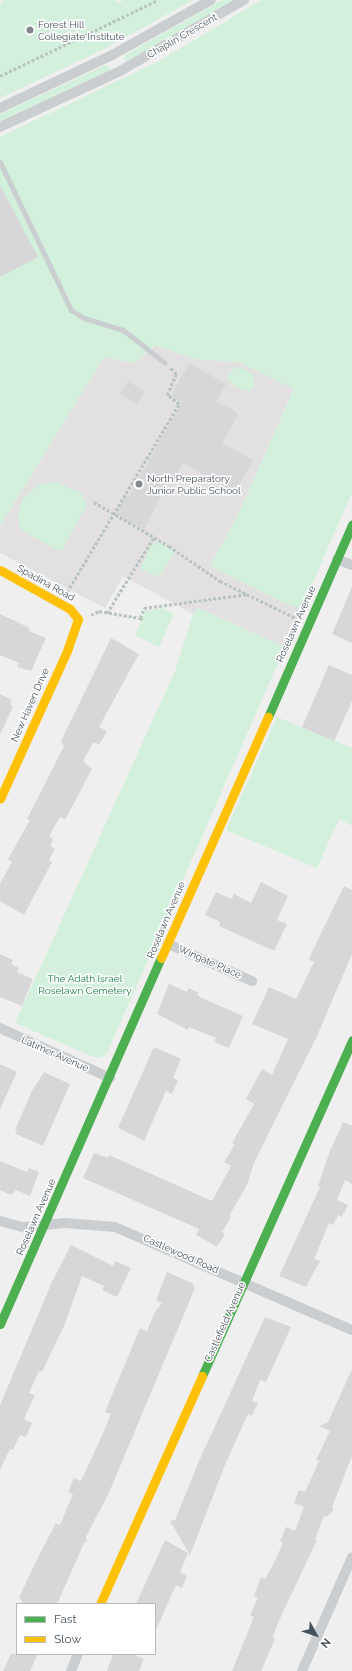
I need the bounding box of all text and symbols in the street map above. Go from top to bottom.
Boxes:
street label: Chaplin Crescent [145,11,219,61]
place label: Forest Hill Collegiate Institute [38,18,125,42]
marker: Forest Hill Collegiate Institute [25,25,35,35]
place label: North Preparatory Junior Public School [147,472,241,496]
marker: North Preparatory Junior Public School [134,479,144,489]
street label: Spadina Road [15,562,77,604]
street label: Roselawn Avenue [274,584,318,664]
street label: New Haven Drive [8,666,52,744]
street label: Roselawn Avenue [144,880,188,960]
street label: Wingate Place [177,943,243,981]
park label: The Adath Israel Roselawn Cemetery [38,972,132,996]
street label: Latimer Avenue [19,1034,91,1074]
street label: Roselawn Avenue [14,1177,58,1257]
street label: Castlewood Road [141,1232,221,1276]
street label: Castlefield Avenue [202,1280,248,1364]
legend [16,1603,156,1655]
text: Fast [54,1612,77,1626]
north arrow [296,1615,336,1655]
text: Slow [54,1632,81,1646]
text: N [318,1636,333,1650]

